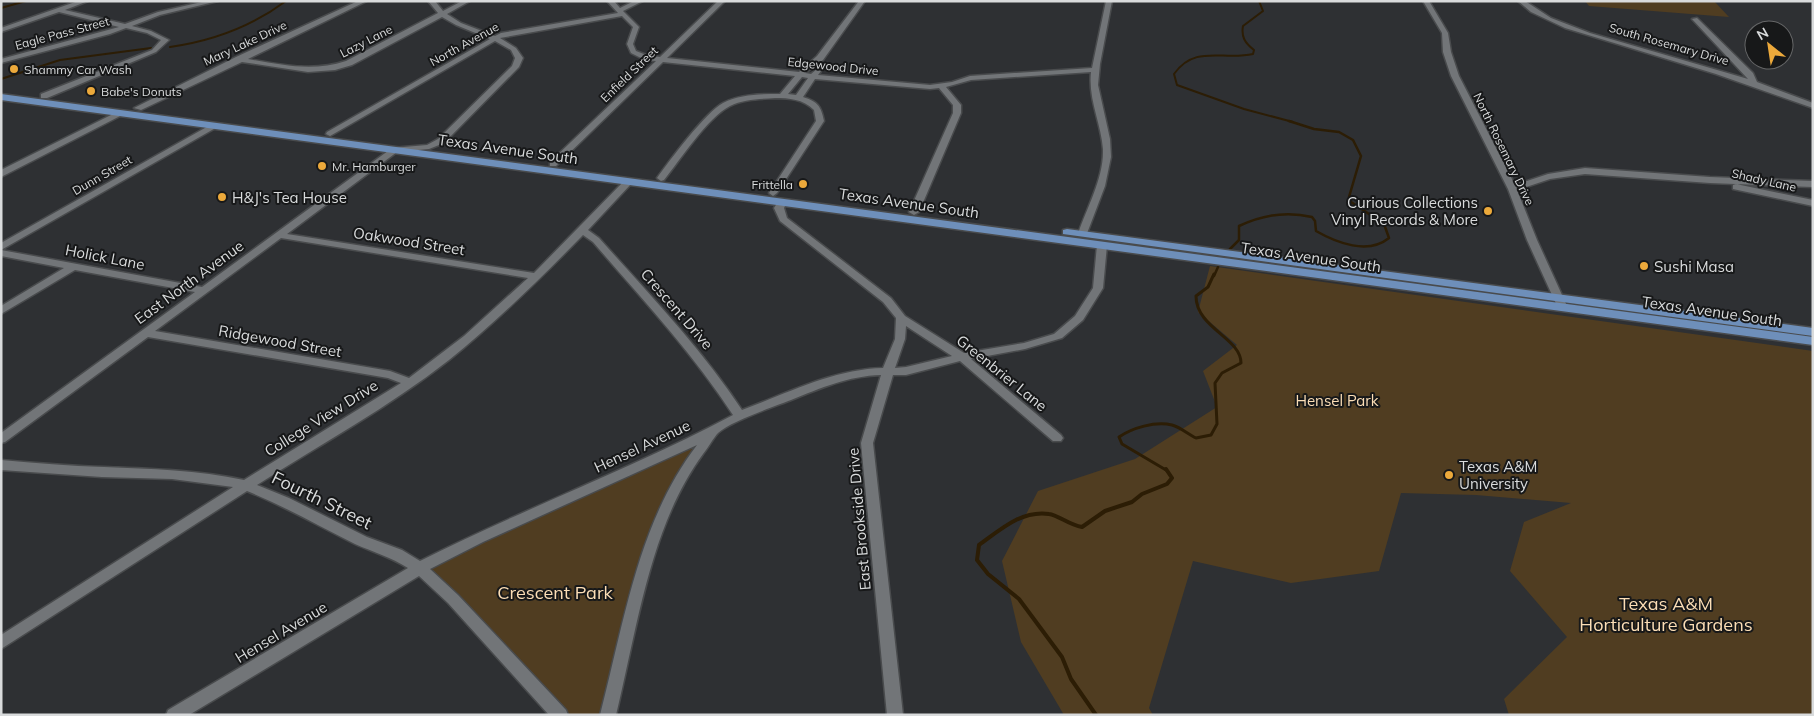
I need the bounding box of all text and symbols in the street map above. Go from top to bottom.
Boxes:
street label: Eagle Pass Street [13,13,111,53]
street label: Mary Lake Drive [201,17,289,69]
street label: North Avenue [427,19,501,69]
street label: South Rosemary Drive [1607,20,1731,68]
north arrow [1744,20,1794,70]
street label: Lazy Lane [337,21,395,61]
text: N [1753,23,1772,44]
street label: Enfield Street [597,43,661,105]
street label: Edgewood Drive [787,54,879,78]
place label: Shammy Car Wash [24,62,132,77]
marker: Shammy Car Wash [8,63,20,75]
place label: Babe's Donuts [101,84,182,99]
marker: Babe's Donuts [85,85,97,97]
street label: North Rosemary Drive [1470,90,1538,208]
street label: Texas Avenue South [437,130,579,168]
street label: Dunn Street [70,152,134,198]
place label: Mr. Hamburger [332,159,416,174]
marker: Mr. Hamburger [316,160,328,172]
street label: Shady Lane [1730,165,1798,195]
place label: Frittella [752,177,793,192]
marker: Frittella [797,178,809,190]
street label: Texas Avenue South [838,184,980,222]
place label: H&J's Tea House [232,188,347,207]
marker: H&J's Tea House [216,191,228,203]
place label: Curious Collections Vinyl Records & More [1331,193,1478,229]
marker: Curious Collections Vinyl Records & More [1482,205,1494,217]
street label: Oakwood Street [352,223,466,259]
street label: East North Avenue [131,236,247,328]
street label: Texas Avenue South [1240,238,1382,276]
street label: Holick Lane [64,240,146,274]
place label: Sushi Masa [1654,257,1734,276]
marker: Sushi Masa [1638,260,1650,272]
street label: Crescent Drive [637,265,717,353]
street label: Texas Avenue South [1641,292,1783,330]
street label: Ridgewood Street [217,321,343,361]
street label: Greenbrier Lane [953,331,1051,415]
street label: College View Drive [261,375,381,461]
park label: Hensel Park [1295,391,1379,410]
street label: Hensel Avenue [591,415,693,477]
street label: East Brookside Drive [843,447,875,591]
place label: Texas A&M University [1459,457,1537,493]
street label: Fourth Street [268,466,376,534]
marker: Texas A&M University [1443,469,1455,481]
park label: Crescent Park [497,581,613,604]
park label: Texas A&M Horticulture Gardens [1579,592,1753,636]
street label: Hensel Avenue [232,597,330,667]

